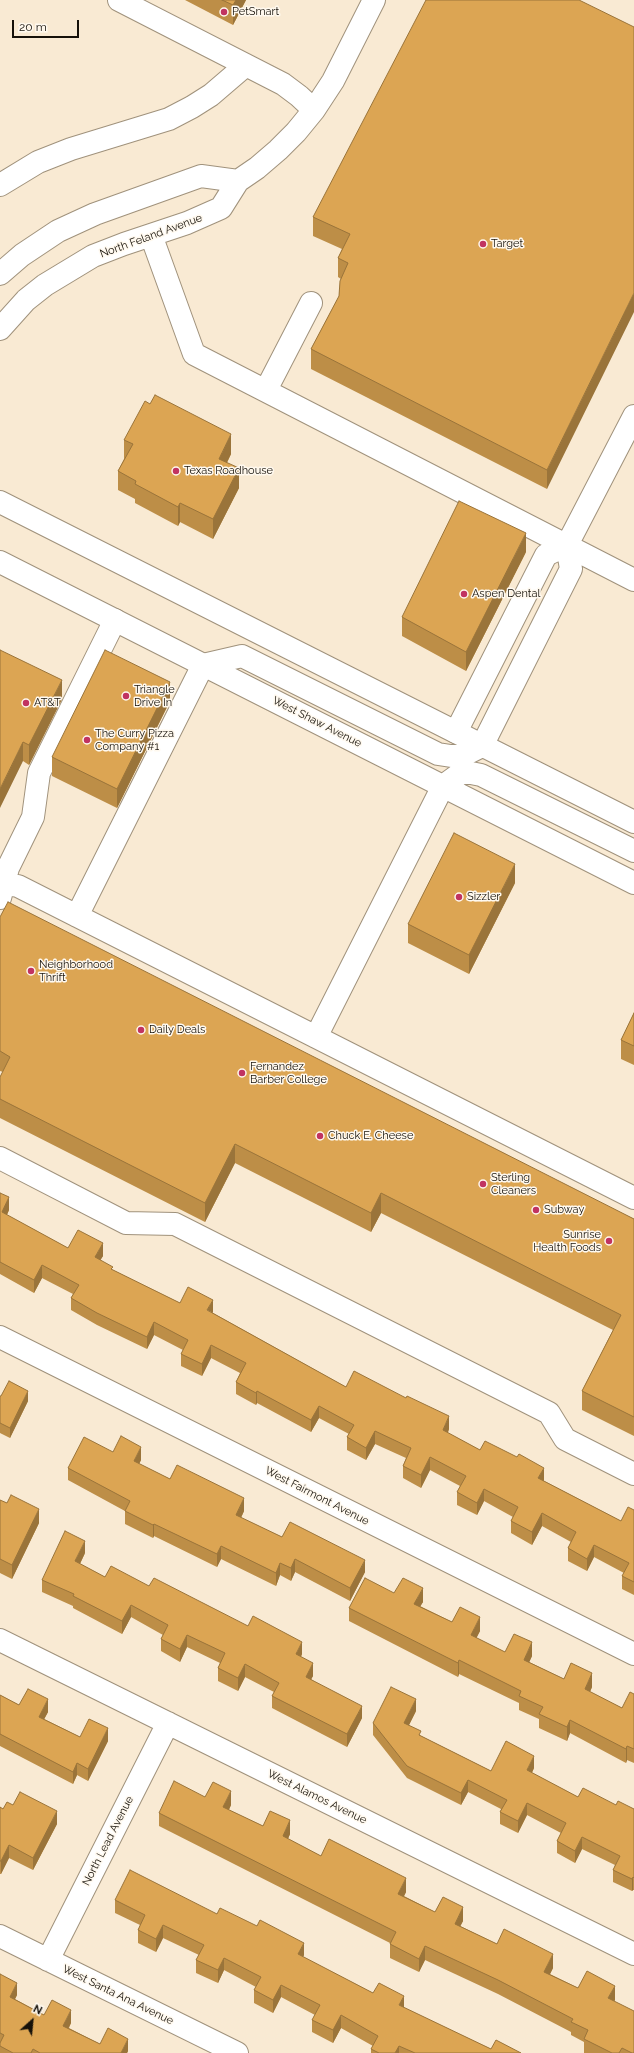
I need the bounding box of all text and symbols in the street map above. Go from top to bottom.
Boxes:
place label: PetSmart [232,5,279,19]
marker: PetSmart [219,7,229,17]
scale bar [14,12,81,38]
text: 20 m [19,20,47,34]
street label: North Feland Avenue [98,211,204,261]
place label: Target [491,237,523,251]
marker: Target [478,239,488,249]
place label: Texas Roadhouse [184,464,273,478]
marker: Texas Roadhouse [171,466,181,476]
place label: Aspen Dental [472,587,540,601]
marker: Aspen Dental [459,589,469,599]
place label: Triangle Drive In [134,683,175,709]
marker: Triangle Drive In [121,691,131,701]
street label: West Shaw Avenue [270,694,364,750]
place label: AT&T [34,696,61,710]
marker: AT&T [21,698,31,708]
place label: The Curry Pizza Company #1 [95,727,174,753]
marker: The Curry Pizza Company #1 [82,735,92,745]
place label: Sizzler [467,890,500,904]
marker: Sizzler [454,892,464,902]
place label: Neighborhood Thrift [39,958,113,984]
marker: Neighborhood Thrift [26,966,36,976]
place label: Daily Deals [149,1023,205,1037]
marker: Daily Deals [136,1025,146,1035]
place label: Fernandez Barber College [250,1060,327,1086]
marker: Fernandez Barber College [237,1068,247,1078]
place label: Chuck E. Cheese [328,1129,413,1143]
marker: Chuck E. Cheese [315,1131,325,1141]
place label: Sterling Cleaners [491,1171,536,1197]
marker: Sterling Cleaners [478,1179,488,1189]
place label: Subway [544,1203,584,1217]
marker: Subway [531,1205,541,1215]
place label: Sunrise Health Foods [533,1228,601,1254]
marker: Sunrise Health Foods [604,1236,614,1246]
street label: West Fairmont Avenue [263,1464,371,1528]
street label: West Alamos Avenue [265,1767,369,1827]
street label: North Lead Avenue [80,1794,136,1888]
street label: West Santa Ana Avenue [60,1962,176,2028]
north arrow [12,2001,52,2041]
text: N [31,2002,44,2018]

